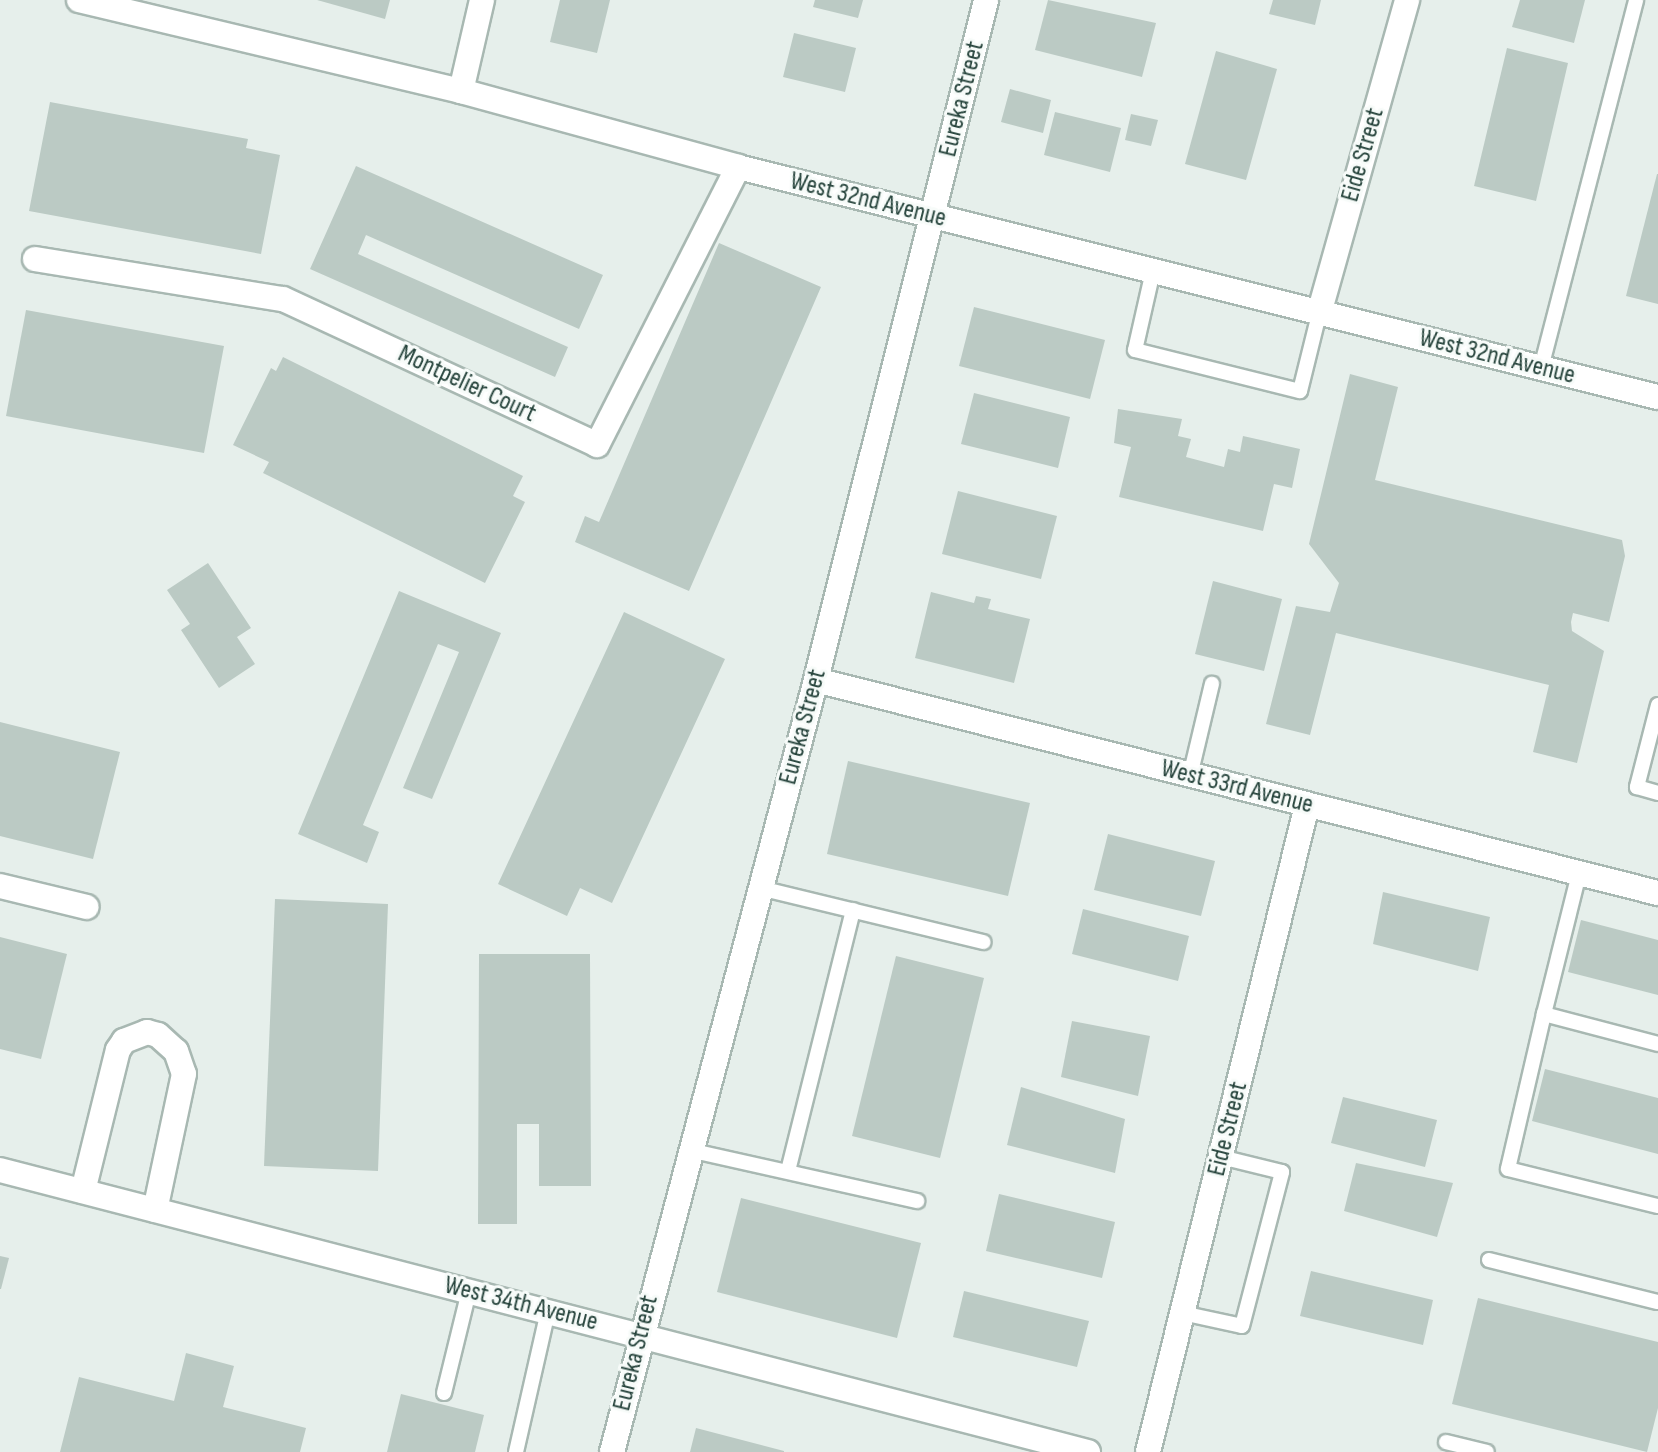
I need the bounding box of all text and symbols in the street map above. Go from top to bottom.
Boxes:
street label: Eureka Street [933,38,991,160]
street label: Eide Street [1335,105,1391,205]
street label: West 32nd Avenue [787,166,949,234]
street label: West 32nd Avenue [1416,323,1578,391]
street label: Montpelier Court [393,338,541,430]
street label: Eureka Street [773,666,833,788]
street label: West 33rd Avenue [1158,753,1316,821]
street label: Eide Street [1201,1079,1255,1179]
street label: West 34th Avenue [441,1270,601,1338]
street label: Eureka Street [607,1292,665,1414]

